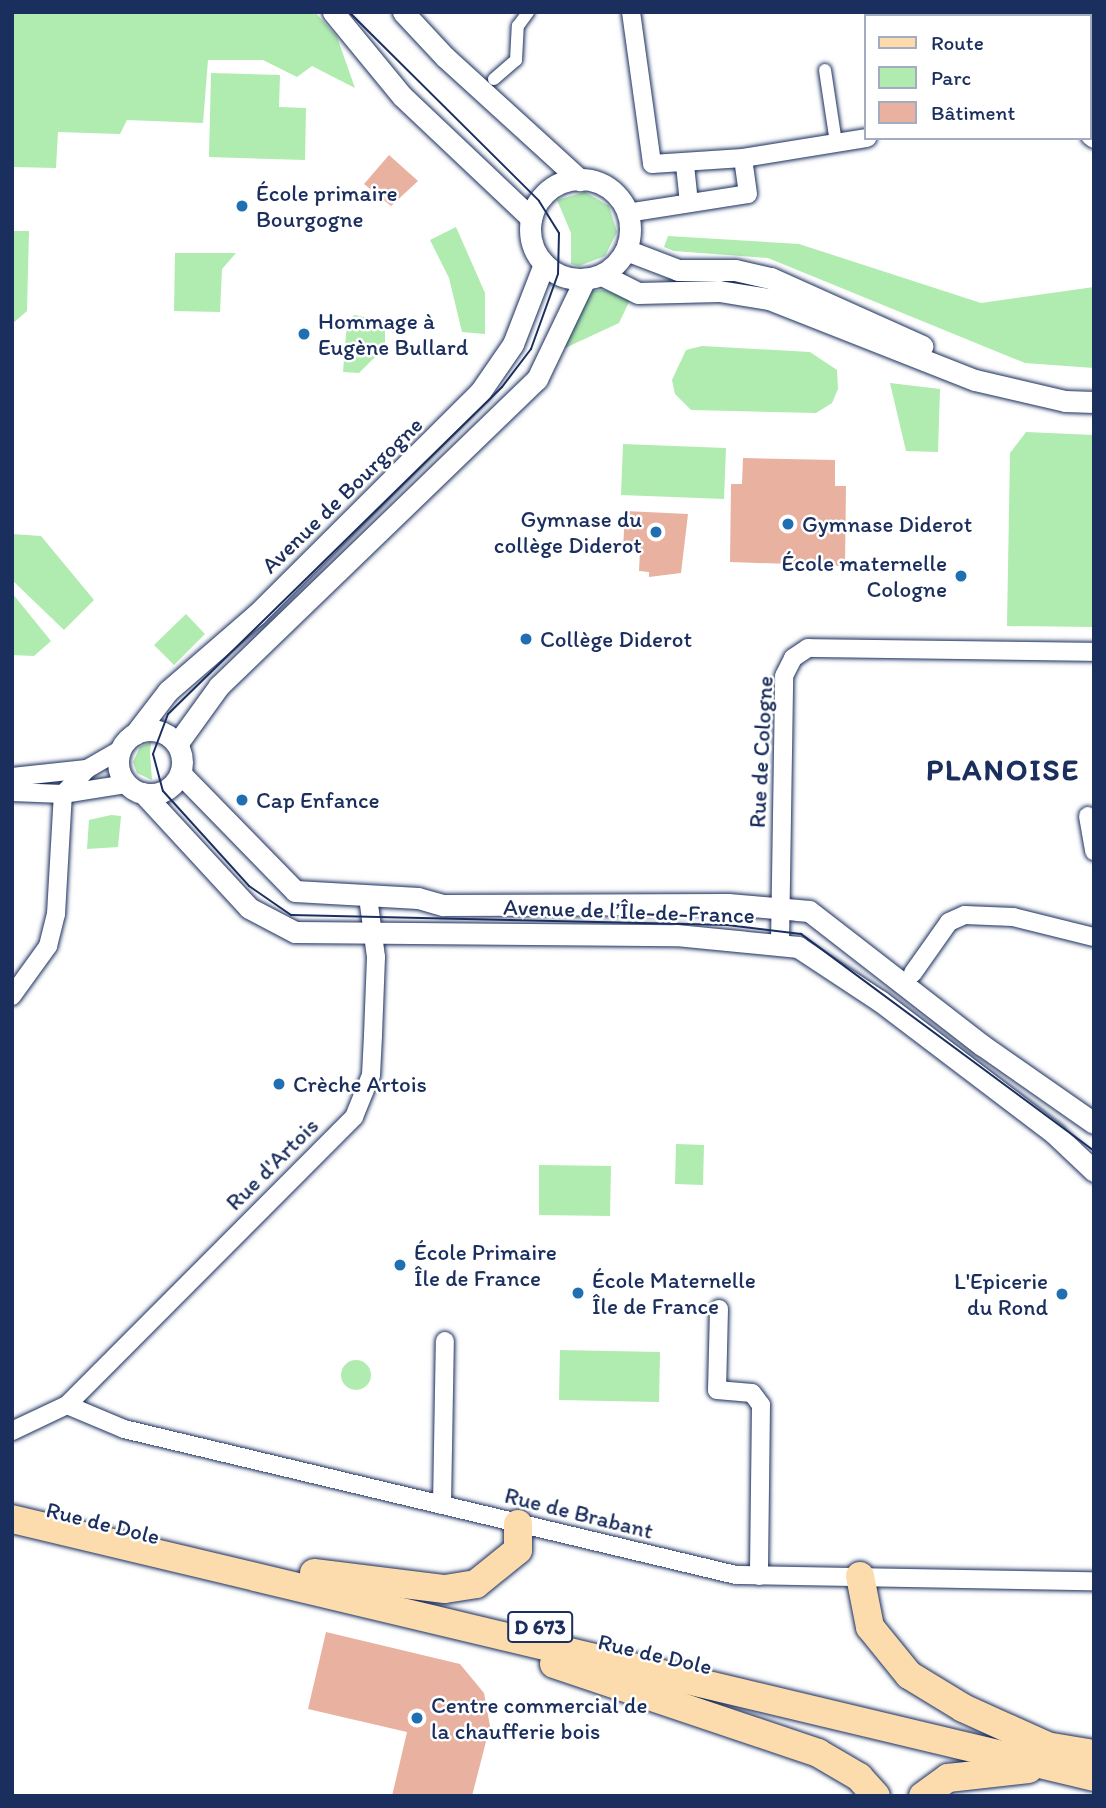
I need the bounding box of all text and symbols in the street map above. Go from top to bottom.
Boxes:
legend [864,14,1092,140]
text: Route [931,30,984,55]
text: Parc [931,65,971,90]
text: Bâtiment [931,100,1015,125]
place label: École primaire Bourgogne [256,179,397,233]
marker: École primaire Bourgogne [234,198,250,214]
place label: Hommage à Eugène Bullard [318,307,468,361]
marker: Hommage à Eugène Bullard [296,326,312,342]
street label: Avenue de Bourgogne [256,411,428,579]
place label: Gymnase du collège Diderot [494,505,642,559]
place label: Gymnase Diderot [802,510,972,538]
marker: Gymnase Diderot [780,516,796,532]
marker: Gymnase du collège Diderot [648,524,664,540]
place label: École maternelle Cologne [781,549,947,603]
marker: École maternelle Cologne [953,568,969,584]
place label: Collège Diderot [540,625,692,653]
marker: Collège Diderot [518,631,534,647]
street label: Rue de Cologne [743,675,779,829]
district label: PLANOISE [927,752,1079,788]
place label: Cap Enfance [256,786,381,814]
marker: Cap Enfance [234,792,250,808]
street label: Avenue de l’Île-de-France [503,893,755,929]
place label: Crèche Artois [293,1070,427,1098]
marker: Crèche Artois [271,1076,287,1092]
street label: Rue d'Artois [220,1112,324,1216]
place label: École Primaire Île de France [414,1238,556,1292]
marker: École Primaire Île de France [392,1257,408,1273]
place label: École Maternelle Île de France [592,1266,756,1320]
place label: L'Epicerie du Rond [954,1267,1048,1321]
marker: École Maternelle Île de France [570,1285,586,1301]
marker: L'Epicerie du Rond [1054,1286,1070,1302]
street label: Rue de Brabant [502,1481,656,1545]
street label: Rue de Dole [43,1496,163,1550]
road number: D 673 [507,1610,573,1644]
street label: Rue de Dole [595,1628,715,1680]
place label: Centre commercial de la chaufferie bois [431,1691,648,1745]
marker: Centre commercial de la chaufferie bois [409,1710,425,1726]

